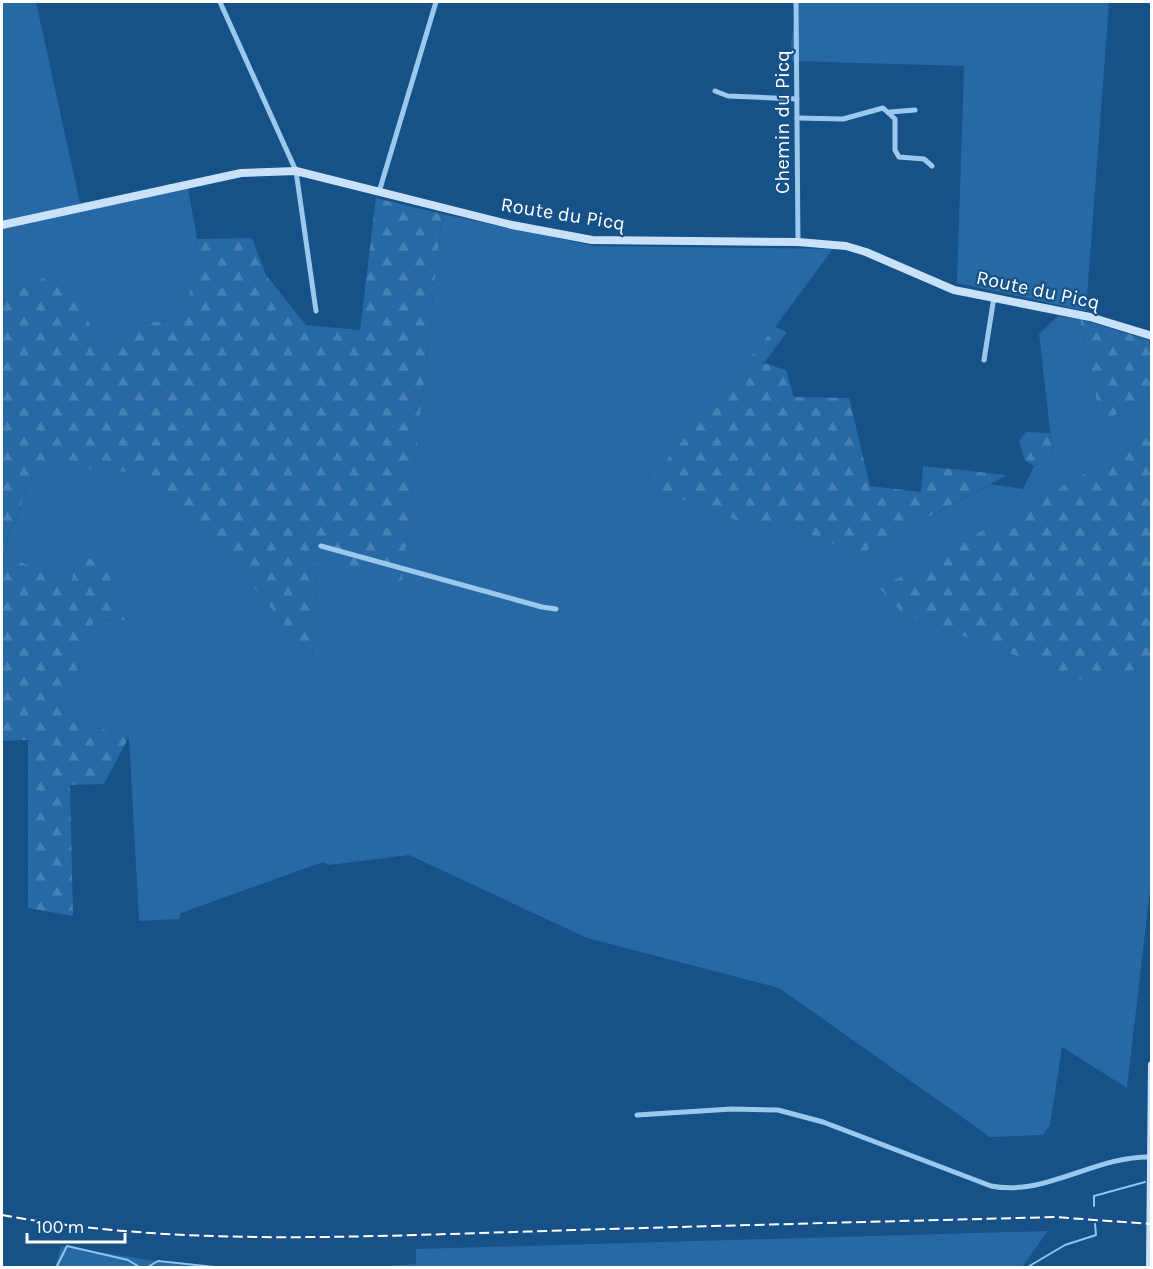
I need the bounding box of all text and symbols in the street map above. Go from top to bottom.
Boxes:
street label: Chemin du Picq [771,50,794,194]
street label: Route du Picq [499,193,627,235]
street label: Route du Picq [974,266,1102,314]
scale bar [27,1206,124,1244]
text: 100 m [36,1216,84,1238]

